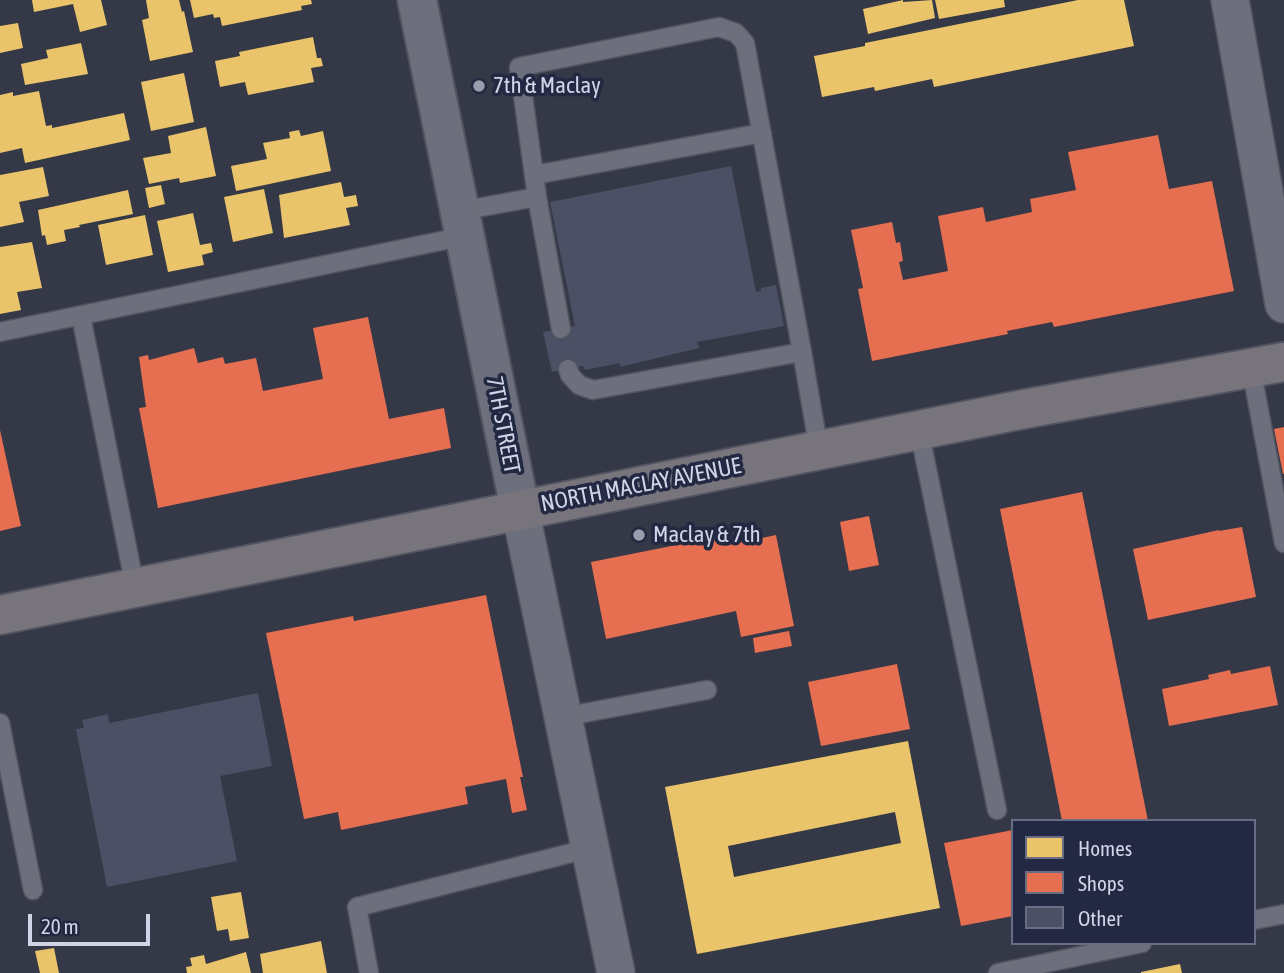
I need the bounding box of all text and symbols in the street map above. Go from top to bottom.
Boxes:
place label: 7th & Maclay [493,72,601,100]
marker: 7th & Maclay [471,78,487,94]
street label: 7TH STREET [480,374,526,476]
street label: NORTH MACLAY AVENUE [539,452,743,518]
place label: Maclay & 7th [653,521,761,549]
marker: Maclay & 7th [631,527,647,543]
legend [1011,819,1256,945]
text: Homes [1078,836,1132,860]
text: Shops [1078,871,1124,895]
scale bar [32,900,154,944]
text: Other [1078,906,1122,930]
text: 20 m [41,914,79,938]

